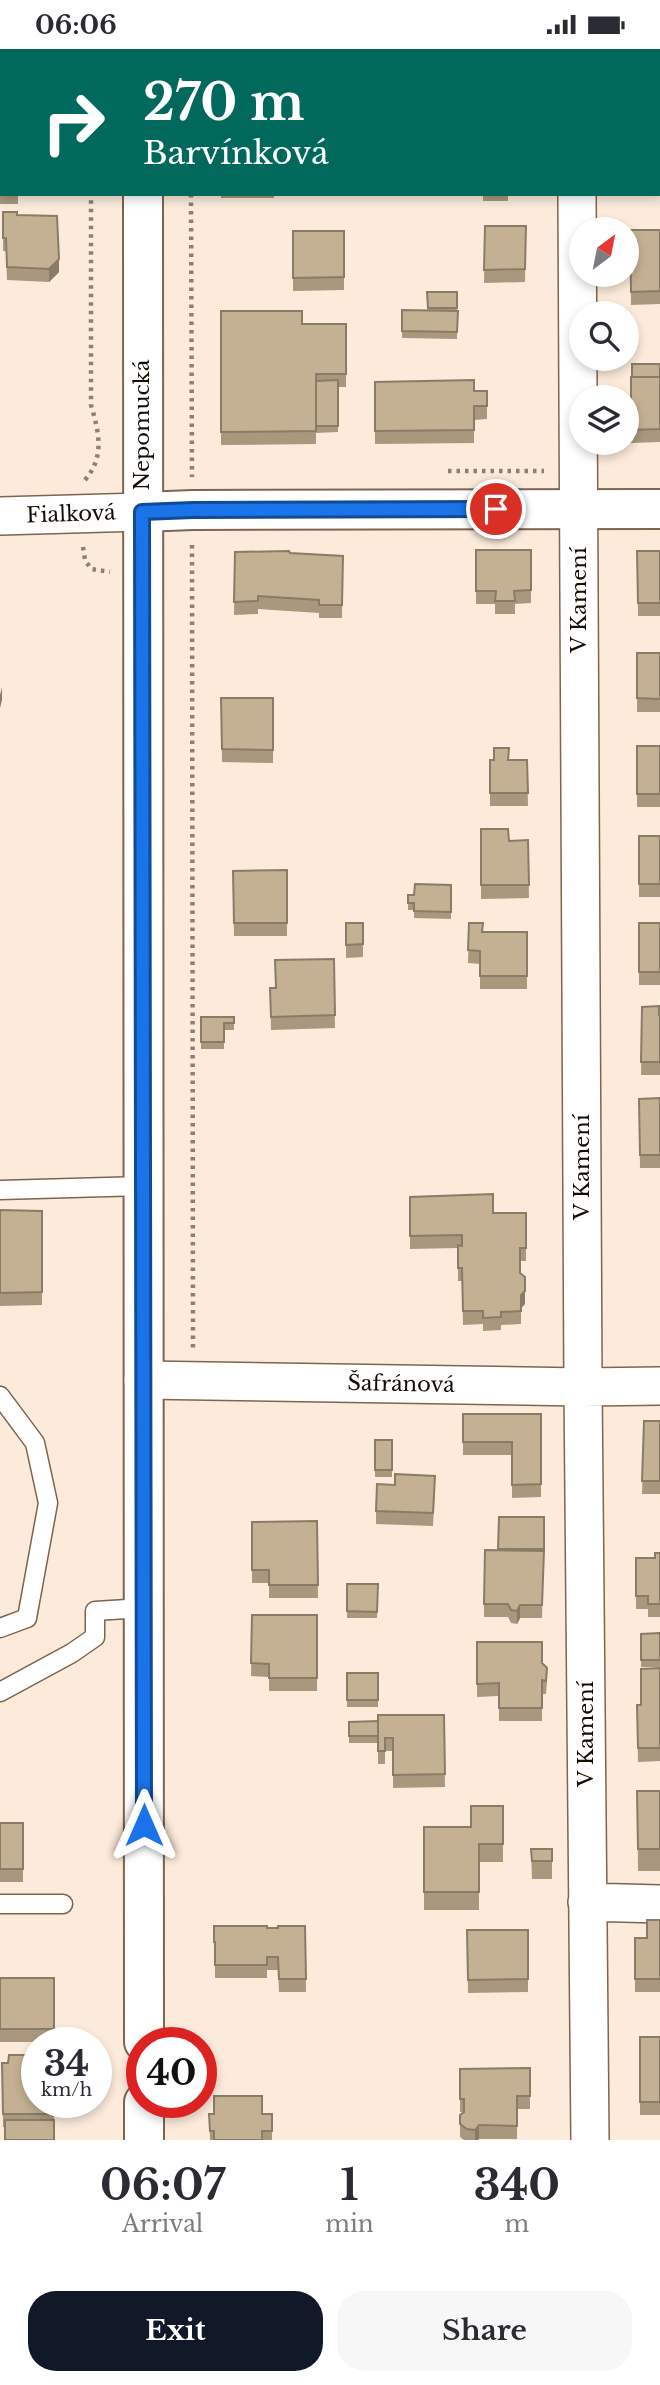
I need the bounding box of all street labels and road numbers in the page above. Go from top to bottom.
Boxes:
street label: Nepomucká [129,359,155,490]
street label: Fialková [26,499,116,529]
street label: V Kamení [566,546,592,654]
street label: V Kamení [569,1113,595,1221]
street label: Šafránová [347,1370,455,1398]
street label: V Kamení [573,1680,599,1788]

